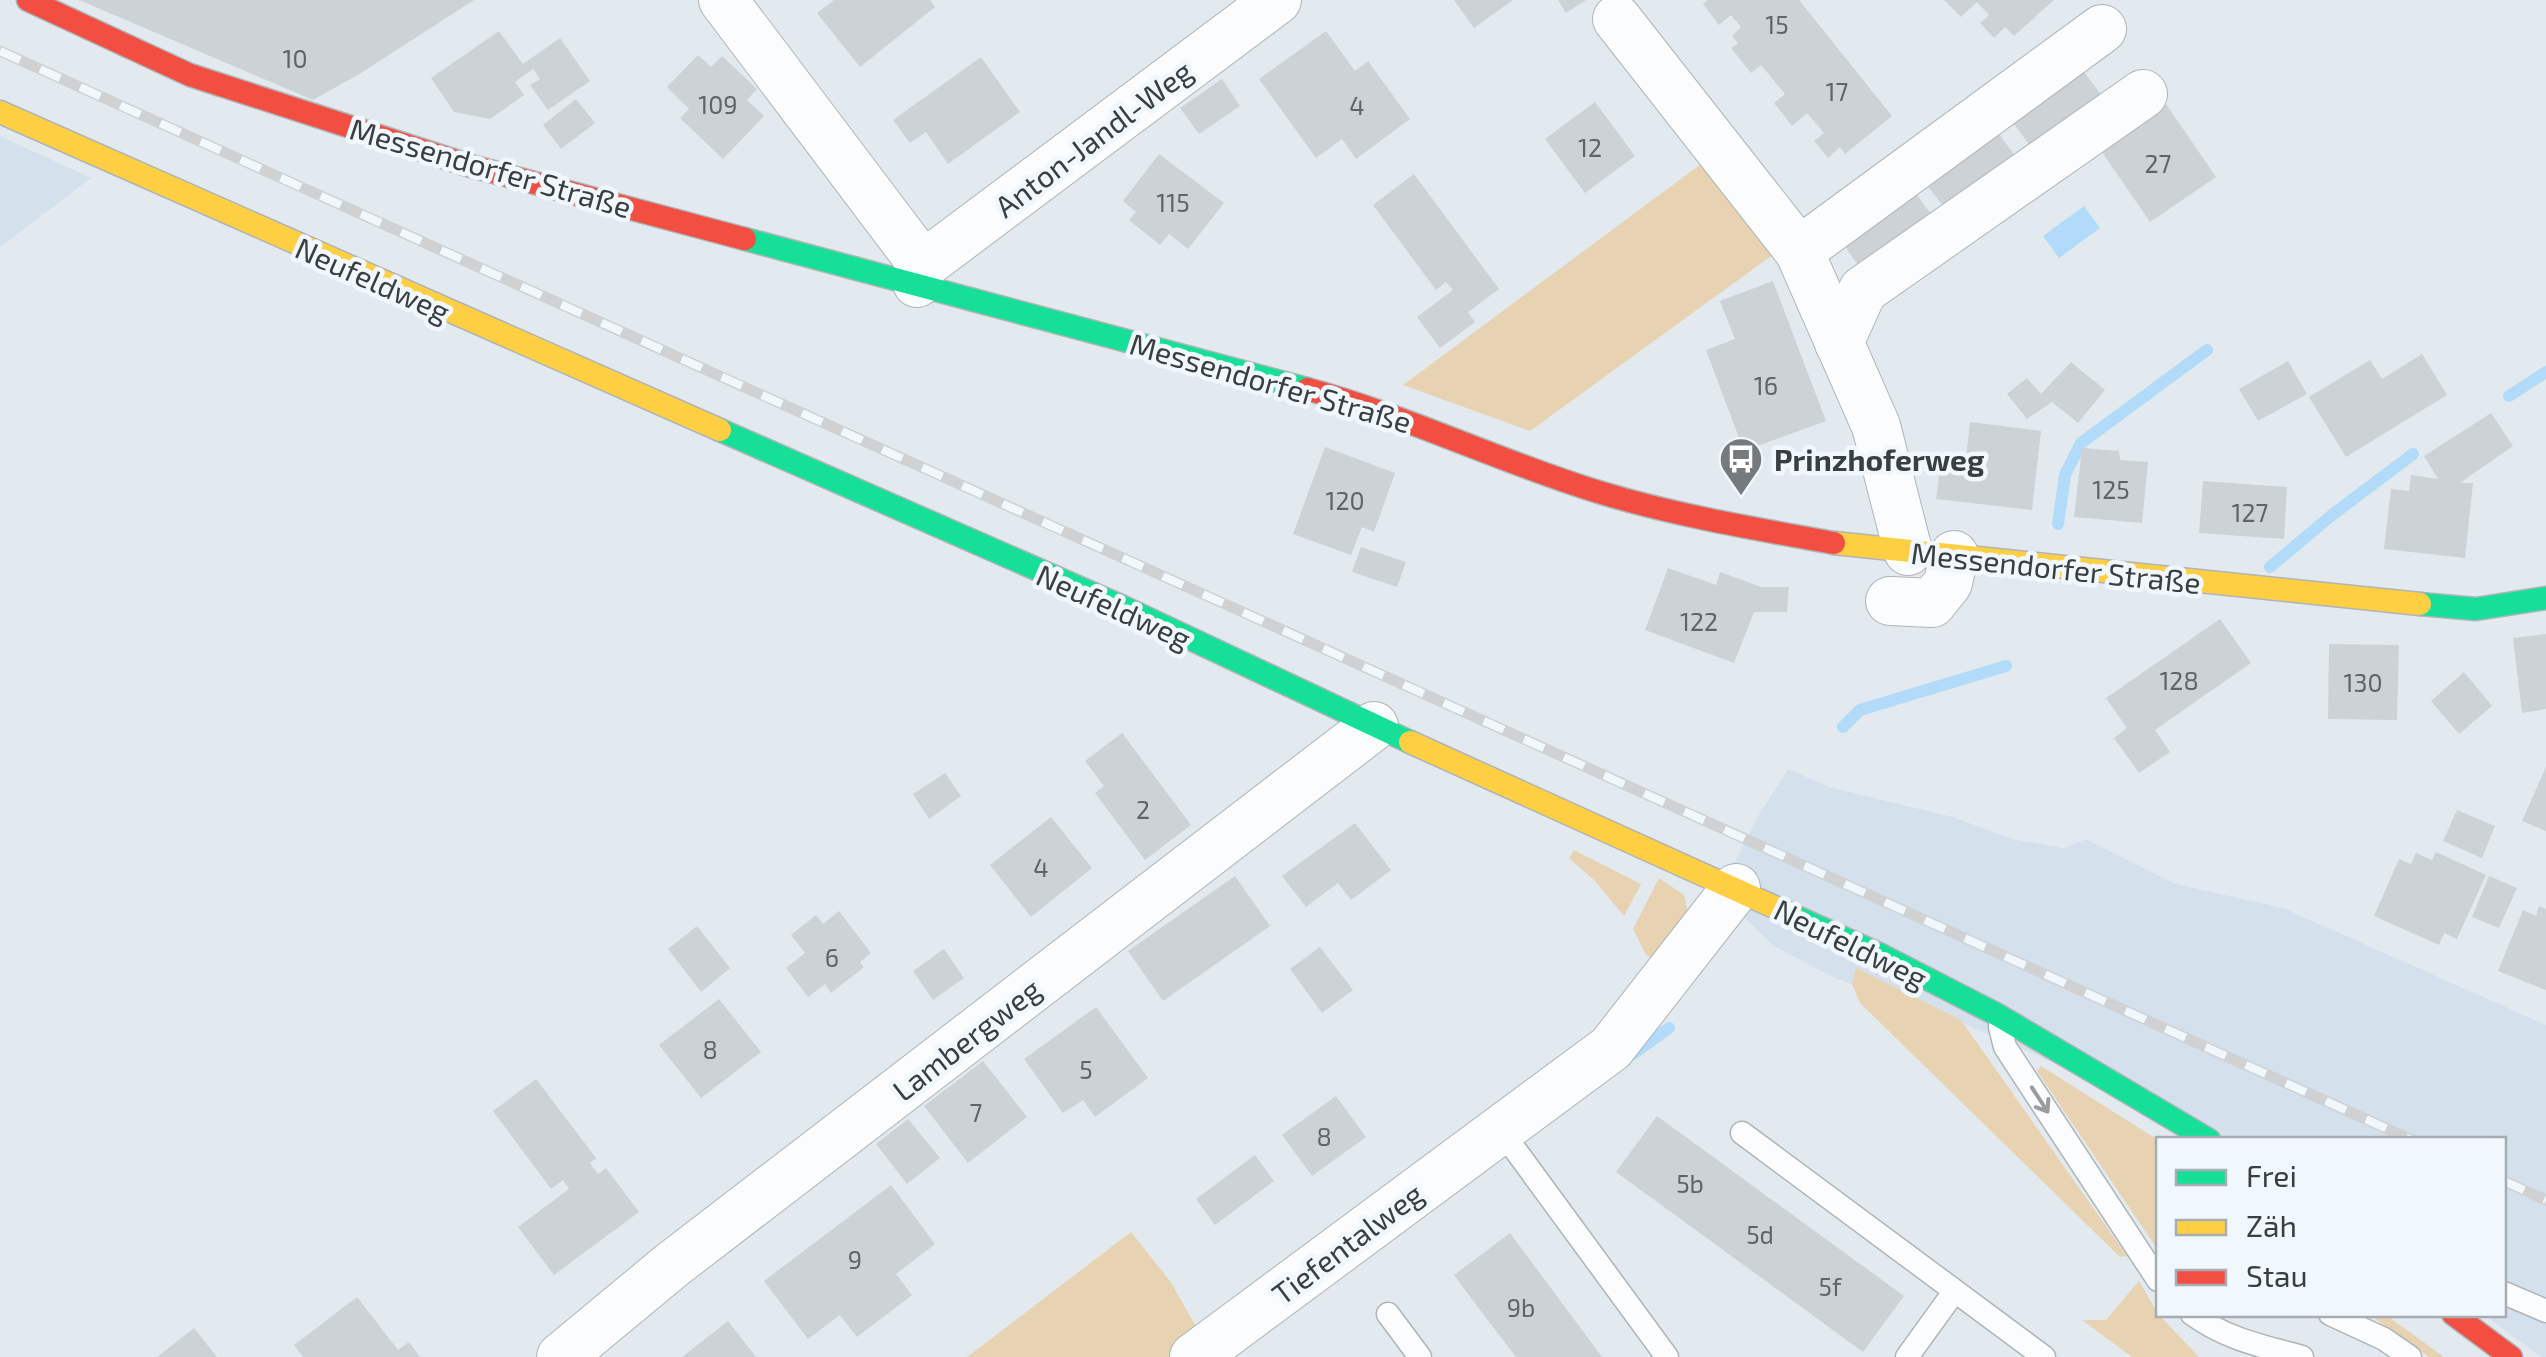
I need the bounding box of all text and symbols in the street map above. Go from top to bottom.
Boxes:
house number: 15 [1765,9,1789,39]
house number: 10 [282,43,308,73]
street label: Anton-Jandl-Weg [987,52,1199,224]
house number: 17 [1826,76,1849,106]
house number: 109 [698,89,738,119]
house number: 4 [1349,90,1365,120]
street label: Messendorfer Straße [346,110,636,224]
house number: 12 [1578,132,1602,162]
house number: 27 [2145,148,2172,178]
house number: 115 [1156,187,1190,217]
street label: Neufeldweg [290,229,456,329]
street label: Messendorfer Straße [1126,325,1416,439]
house number: 16 [1754,370,1778,400]
bus stop icon: Prinzhoferweg [1718,436,1764,497]
place label: Prinzhoferweg [1774,441,1985,477]
house number: 125 [2092,474,2130,504]
house number: 120 [1325,485,1365,515]
house number: 127 [2232,497,2269,527]
street label: Messendorfer Straße [1909,534,2203,600]
street label: Neufeldweg [1031,556,1197,656]
house number: 122 [1680,606,1718,636]
house number: 128 [2159,665,2199,695]
house number: 130 [2344,667,2382,697]
house number: 2 [1136,794,1150,824]
house number: 4 [1033,852,1049,882]
street label: Neufeldweg [1769,891,1933,996]
house number: 6 [825,942,839,972]
street label: Lambergweg [885,970,1047,1108]
house number: 8 [702,1034,718,1064]
house number: 5 [1079,1054,1093,1084]
one-way arrow [2029,1085,2050,1114]
house number: 7 [970,1097,983,1127]
house number: 8 [1316,1121,1332,1151]
legend [2156,1137,2506,1317]
text: Frei [2246,1157,2297,1193]
house number: 5b [1676,1168,1704,1198]
street label: Tiefentalweg [1264,1174,1430,1311]
text: Zäh [2246,1207,2297,1243]
house number: 5d [1746,1219,1774,1249]
house number: 9 [848,1244,862,1274]
text: Stau [2246,1257,2308,1293]
house number: 5f [1819,1271,1842,1301]
house number: 9b [1507,1292,1535,1322]

